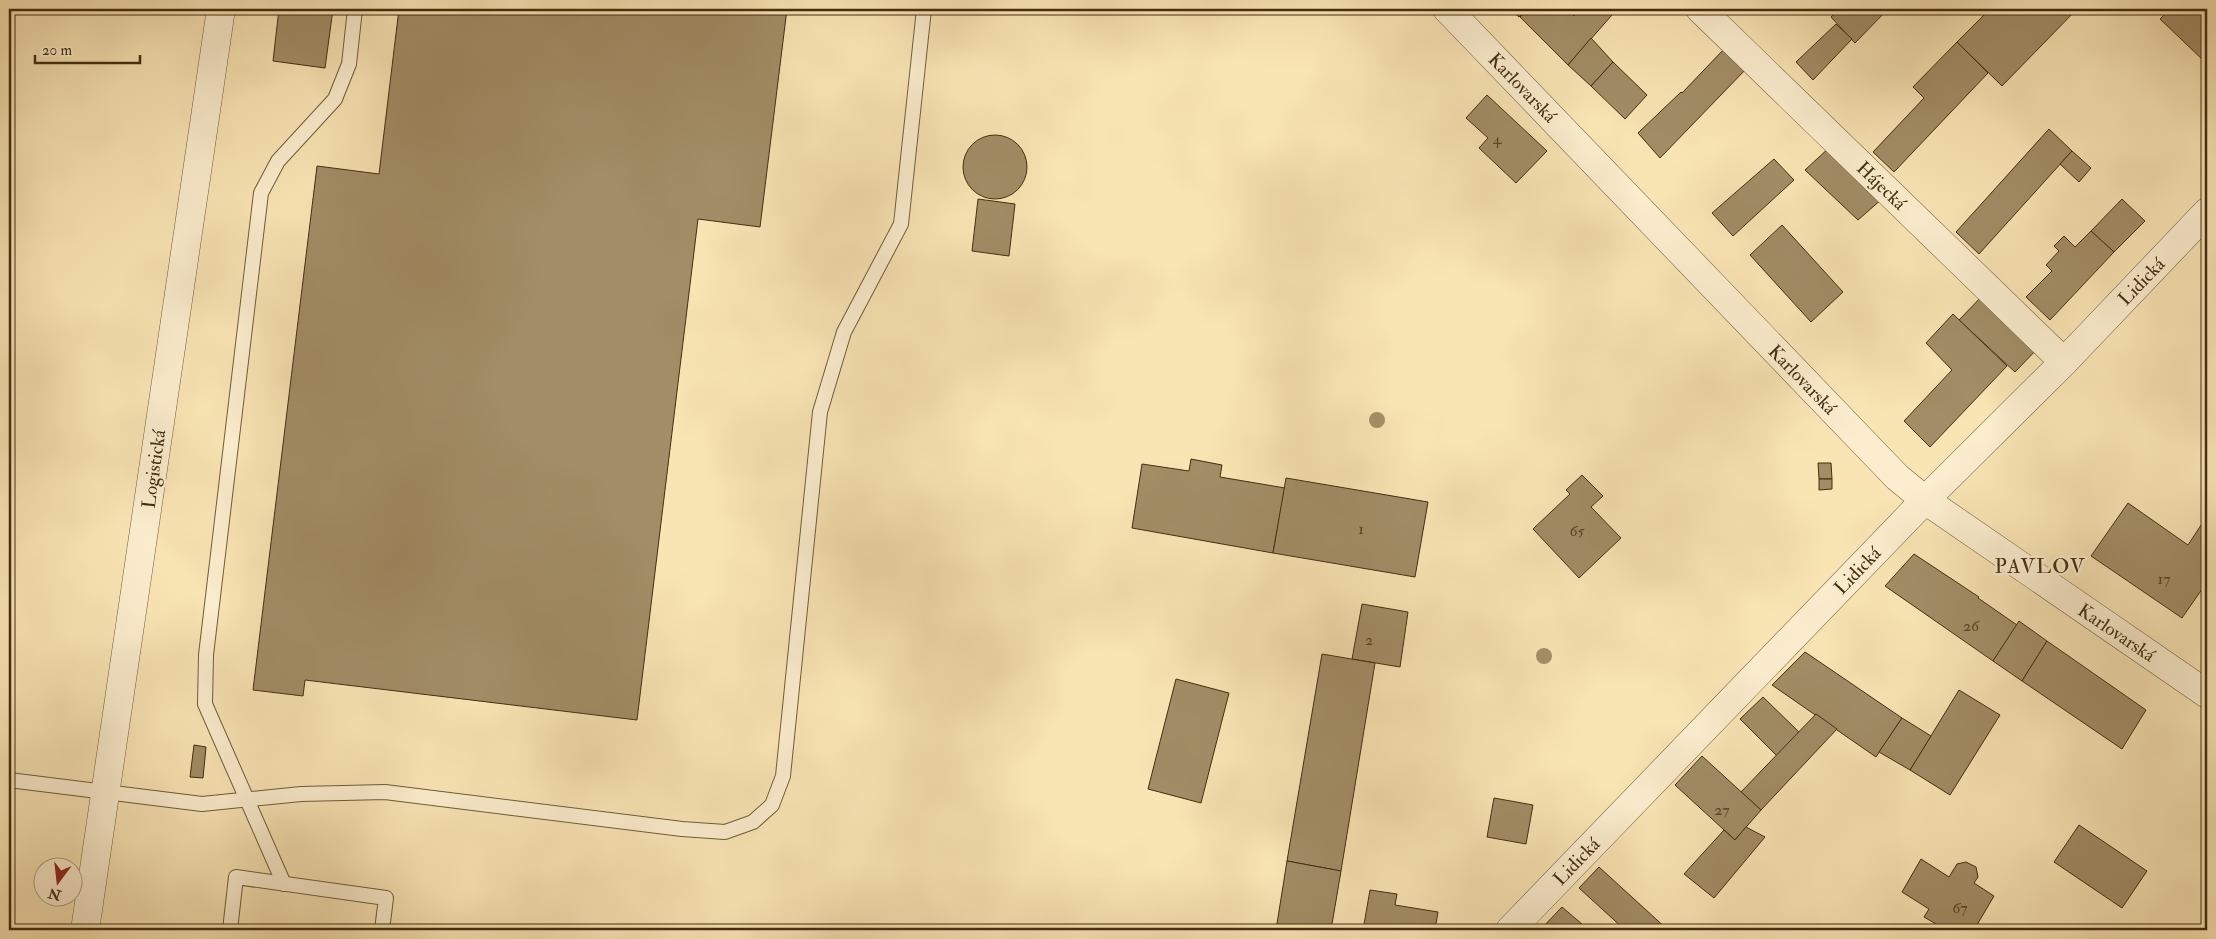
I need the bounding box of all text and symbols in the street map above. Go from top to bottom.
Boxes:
scale bar [35,32,140,64]
text: 20 m [42,41,72,60]
street label: Karlovarská [1483,48,1562,128]
house number: 4 [1493,129,1503,149]
street label: Hájecká [1851,156,1911,215]
street label: Lidická [2113,253,2170,311]
street label: Karlovarská [1763,340,1842,420]
street label: Logistická [137,428,171,510]
house number: 1 [1358,519,1364,539]
house number: 65 [1569,521,1585,541]
street label: Lidická [1829,542,1886,600]
district label: PAVLOV [1994,553,2086,580]
house number: 17 [2157,569,2171,589]
street label: Karlovarská [2073,598,2160,668]
house number: 26 [1963,616,1980,636]
house number: 2 [1365,630,1373,650]
house number: 27 [1714,800,1730,820]
street label: Lidická [1548,833,1605,891]
north arrow [32,856,82,906]
text: N [46,884,64,904]
house number: 67 [1952,898,1968,918]

